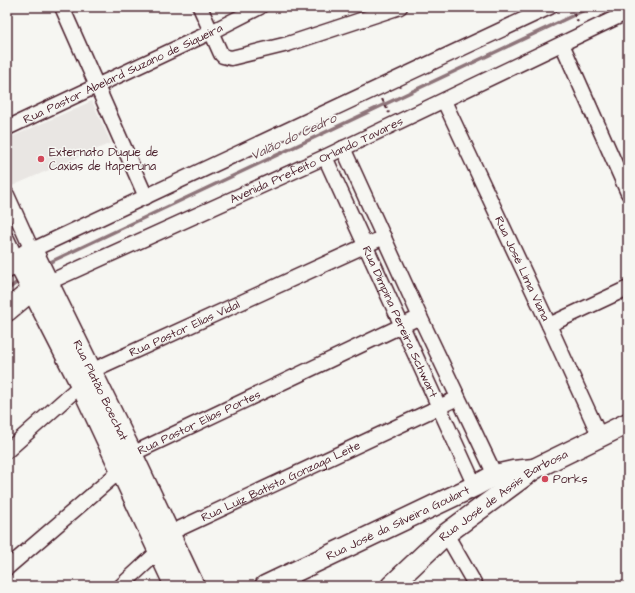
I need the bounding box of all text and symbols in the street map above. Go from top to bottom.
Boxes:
street label: Rua Pastor Abelard Suzano de Siqueira [20,19,226,128]
water label: Valão do Cedro [248,108,341,165]
street label: Avenida Prefeito Orlando Tavares [227,113,406,208]
place label: Externato Duque de Caxias de Itaperuna [49,144,159,175]
marker: Externato Duque de Caxias de Itaperuna [36,154,46,164]
street label: Rua José Lima Viana [490,213,554,324]
street label: Rua Dimpina Pereira Schwart [358,243,442,401]
street label: Rua Pastor Elias Vidal [127,296,243,361]
street label: Rua Platão Boechat [68,337,132,444]
street label: Rua Pastor Elias Portes [135,386,264,459]
street label: Rua Luiz Batista Gonzaga Leite [199,437,364,526]
street label: Rua José de Assis Barbosa [435,446,571,545]
place label: Porks [553,471,587,488]
marker: Porks [540,474,550,484]
street label: Rua José da Silveira Goulart [323,482,473,565]

